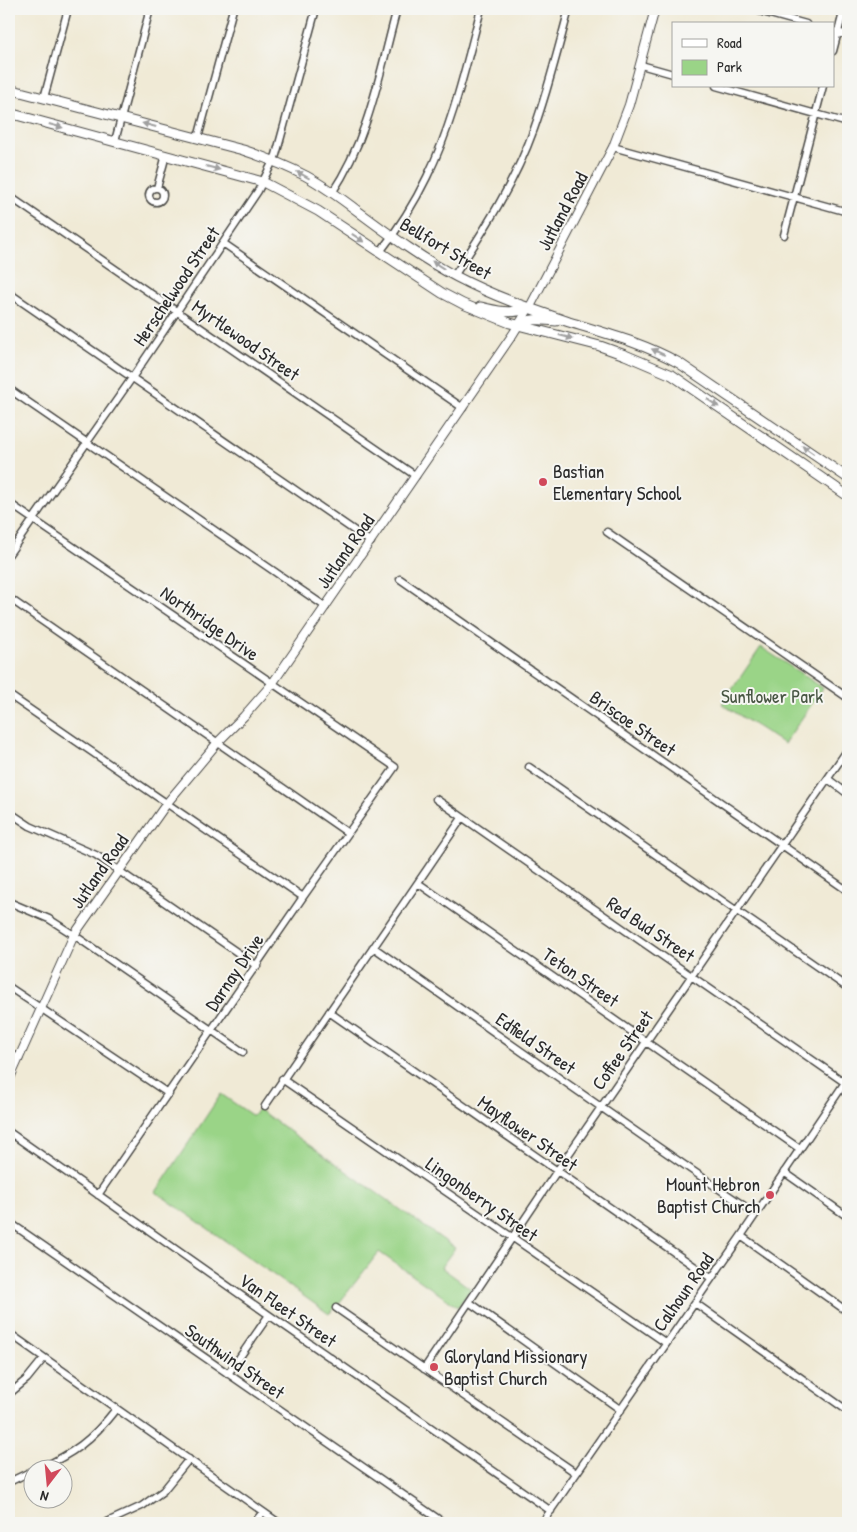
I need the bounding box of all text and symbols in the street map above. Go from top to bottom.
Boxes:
legend [672,22,834,88]
text: Road [717,32,742,53]
text: Park [717,56,742,77]
one-way arrow [141,121,156,129]
one-way arrow [48,122,63,130]
one-way arrow [205,164,220,172]
street label: Jutland Road [531,167,594,255]
one-way arrow [296,171,310,179]
street label: Bellfort Street [395,211,497,286]
street label: Herschelwood Street [126,221,226,351]
one-way arrow [351,233,365,242]
one-way arrow [431,261,444,270]
street label: Myrtlewood Street [187,293,305,387]
one-way arrow [559,334,574,342]
one-way arrow [651,347,665,355]
one-way arrow [707,398,720,408]
one-way arrow [801,445,815,455]
place label: Bastian Elementary School [553,458,682,506]
marker: Bastian Elementary School [537,476,549,488]
street label: Jutland Road [310,508,380,593]
street label: Northridge Drive [156,579,265,667]
park label: Sunflower Park [721,683,823,709]
street label: Briscoe Street [585,684,682,763]
street label: Jutland Road [64,828,134,913]
street label: Red Bud Street [602,890,701,968]
street label: Darnay Drive [199,928,270,1016]
street label: Teton Street [538,941,625,1013]
street label: Coffee Street [585,1005,659,1095]
street label: Edfield Street [491,1006,582,1080]
street label: Mayflower Street [473,1089,584,1177]
street label: Lingonberry Street [421,1151,544,1248]
place label: Mount Hebron Baptist Church [657,1171,760,1219]
marker: Mount Hebron Baptist Church [764,1189,776,1201]
street label: Calhoun Road [646,1247,720,1336]
street label: Van Fleet Street [234,1267,342,1353]
street label: Southwind Street [180,1317,290,1405]
place label: Gloryland Missionary Baptist Church [444,1343,588,1391]
marker: Gloryland Missionary Baptist Church [428,1361,440,1373]
north arrow [22,1460,72,1510]
text: N [38,1487,50,1507]

